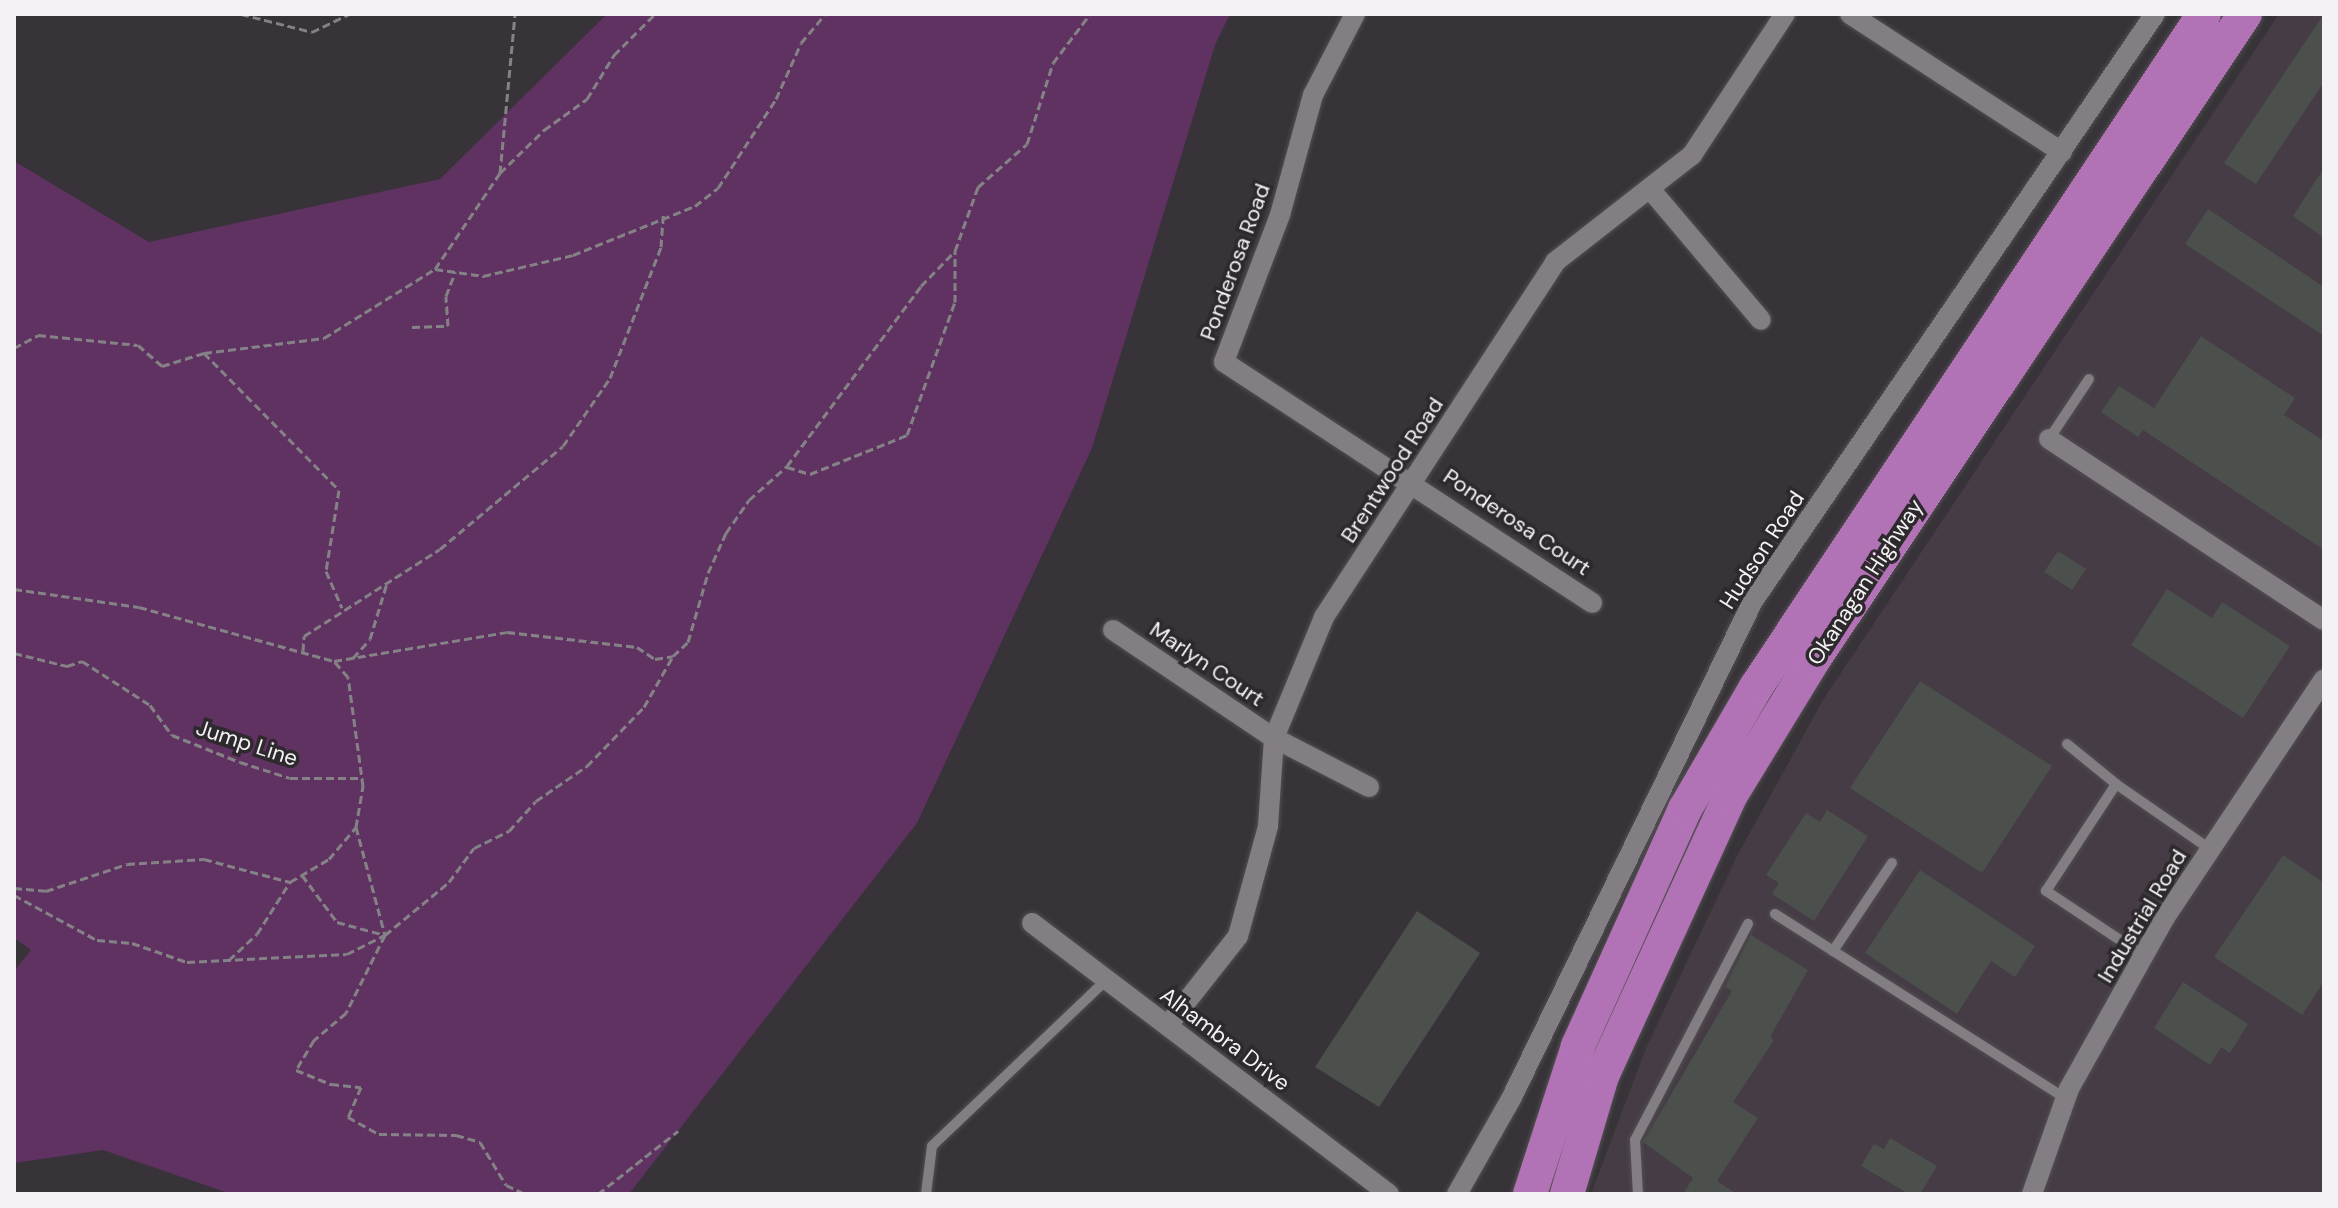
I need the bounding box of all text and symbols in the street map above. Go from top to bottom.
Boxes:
street label: Ponderosa Road [1194,180,1276,344]
street label: Brentwood Road [1335,392,1449,548]
street label: Ponderosa Court [1438,463,1596,581]
street label: Hudson Road [1714,486,1810,614]
street label: Okanagan Highway [1801,494,1929,670]
street label: Marlyn Court [1145,616,1269,712]
street label: Jump Line [193,714,301,772]
street label: Industrial Road [2092,845,2192,987]
street label: Alhambra Drive [1155,982,1295,1096]

